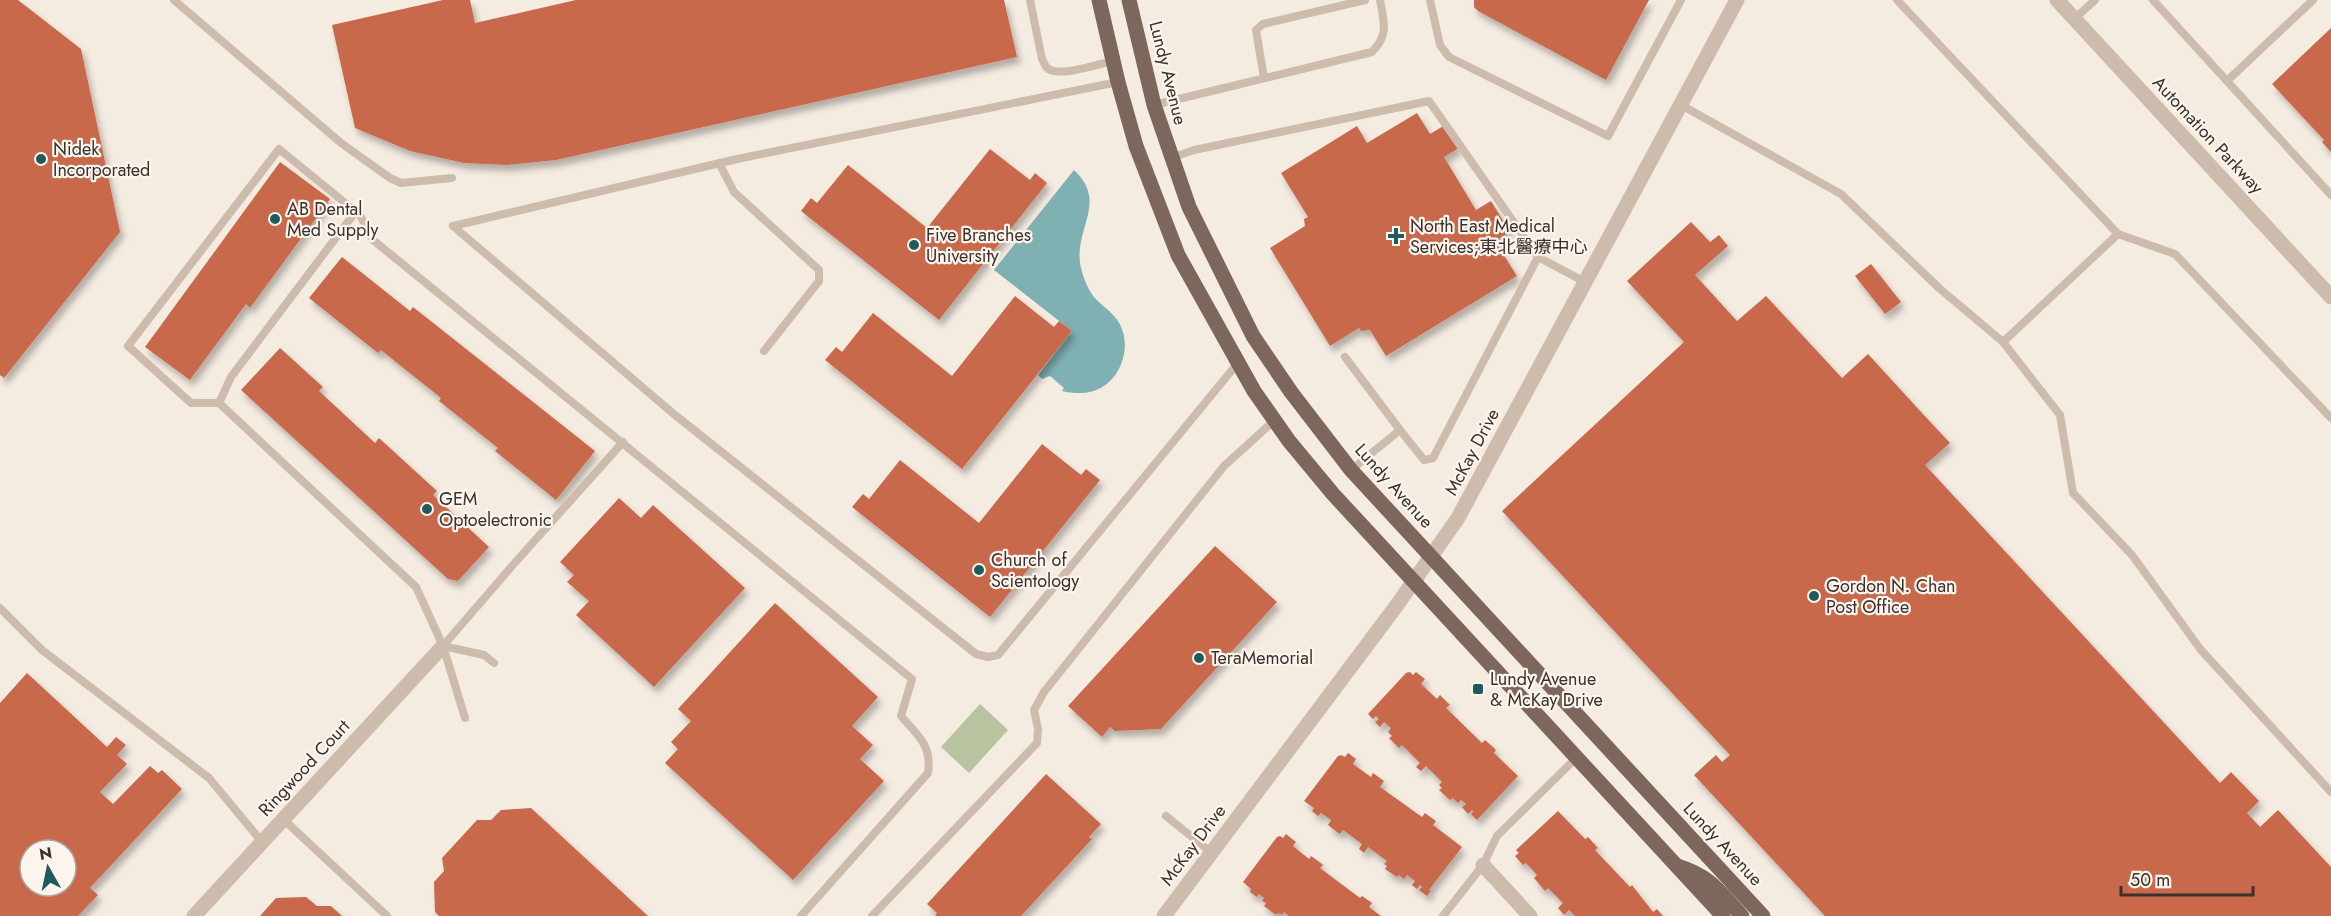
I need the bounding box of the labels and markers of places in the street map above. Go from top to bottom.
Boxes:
place label: Nidek Incorporated [53,136,150,183]
marker: Nidek Incorporated [34,152,48,166]
place label: AB Dental Med Supply [287,196,378,243]
marker: AB Dental Med Supply [268,212,282,226]
place label: North East Medical Services;東北醫療中心 [1410,213,1588,260]
place label: Five Branches University [926,222,1031,269]
marker: North East Medical Services;東北醫療中心 [1387,227,1405,245]
marker: Five Branches University [907,238,921,252]
place label: GEM Optoelectronic [439,486,552,533]
marker: GEM Optoelectronic [420,502,434,516]
place label: Church of Scientology [991,547,1079,594]
marker: Church of Scientology [972,563,986,577]
place label: Gordon N. Chan Post Office [1826,573,1956,620]
marker: Gordon N. Chan Post Office [1807,589,1821,603]
place label: TeraMemorial [1211,645,1313,671]
marker: TeraMemorial [1192,651,1206,665]
place label: Lundy Avenue & McKay Drive [1490,666,1603,713]
marker: Lundy Avenue & McKay Drive [1471,682,1485,696]

